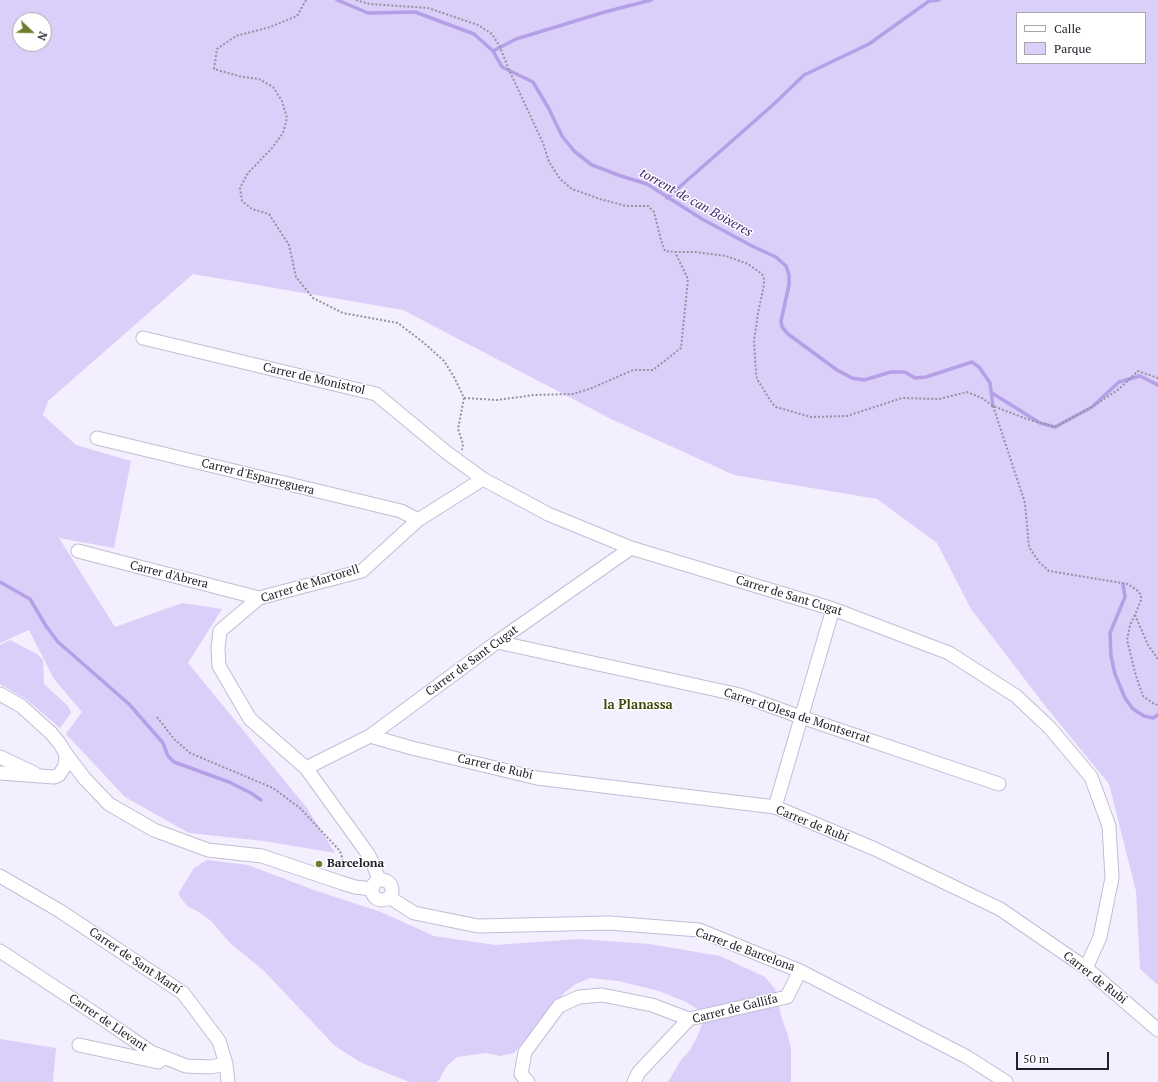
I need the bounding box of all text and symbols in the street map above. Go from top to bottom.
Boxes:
north arrow [12,12,52,52]
legend [1016,12,1146,64]
text: Calle [1054,21,1081,36]
text: N [34,30,50,43]
text: Parque [1054,41,1091,56]
water label: torrent de can Boixeres [637,166,755,240]
street label: Carrer de Monistrol [261,360,367,398]
street label: Carrer d'Esparreguera [200,456,316,498]
street label: Carrer d'Abrera [128,558,210,592]
street label: Carrer de Martorell [259,562,361,606]
street label: Carrer de Sant Cugat [734,573,844,619]
street label: Carrer de Sant Cugat [423,623,521,699]
street label: Carrer d'Olesa de Montserrat [722,685,872,747]
district label: la Planassa [603,697,673,713]
street label: Carrer de Rubí [456,751,534,783]
street label: Carrer de Rubí [774,803,850,845]
place label: Barcelona [327,857,384,871]
marker: Barcelona [314,859,324,869]
street label: Carrer de Sant Martí [86,925,184,997]
street label: Carrer de Barcelona [693,925,797,975]
street label: Carrer de Rubí [1060,949,1130,1007]
street label: Carrer de Llevant [66,991,150,1055]
street label: Carrer de Gallifa [691,991,779,1027]
scale bar [1018,1044,1111,1070]
text: 50 m [1023,1051,1049,1066]

